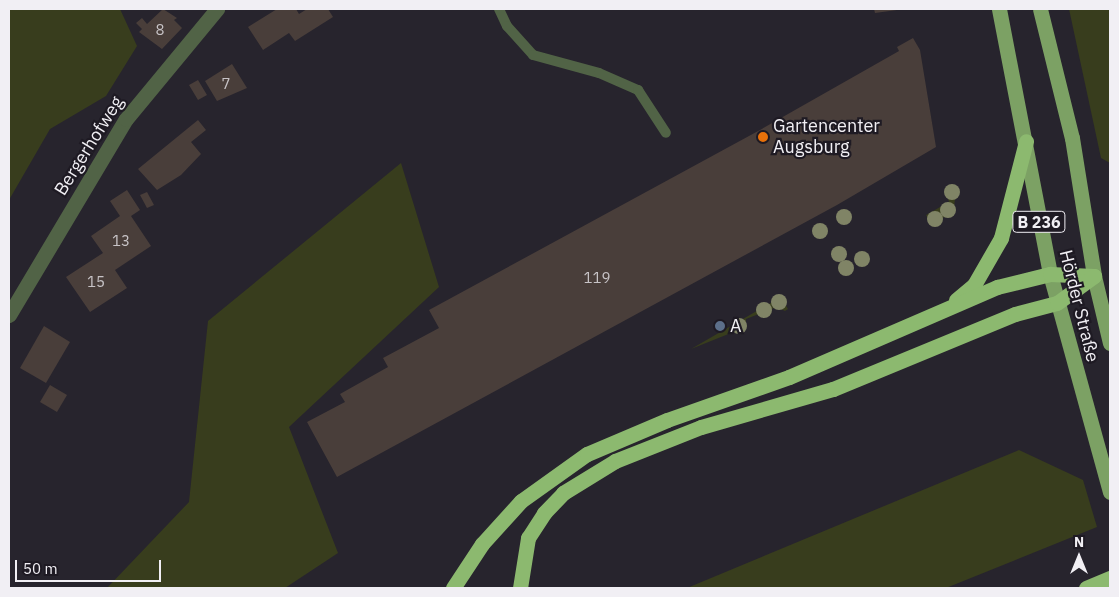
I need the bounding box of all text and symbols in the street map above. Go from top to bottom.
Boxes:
house number: 8 [156,21,164,39]
house number: 7 [222,75,230,93]
street label: Bergerhofweg [50,92,128,200]
place label: Gartencenter Augsburg [773,116,880,158]
marker: Gartencenter Augsburg [757,131,769,143]
road number: B 236 [1012,208,1066,236]
house number: 13 [112,232,130,250]
street label: Hörder Straße [1055,248,1103,364]
house number: 119 [584,269,610,287]
house number: 15 [87,273,105,291]
place label: A [730,315,742,337]
marker: A [714,320,726,332]
north arrow [1054,532,1104,582]
text: N [1074,533,1084,551]
scale bar [18,550,164,582]
text: 50 m [23,559,58,578]

